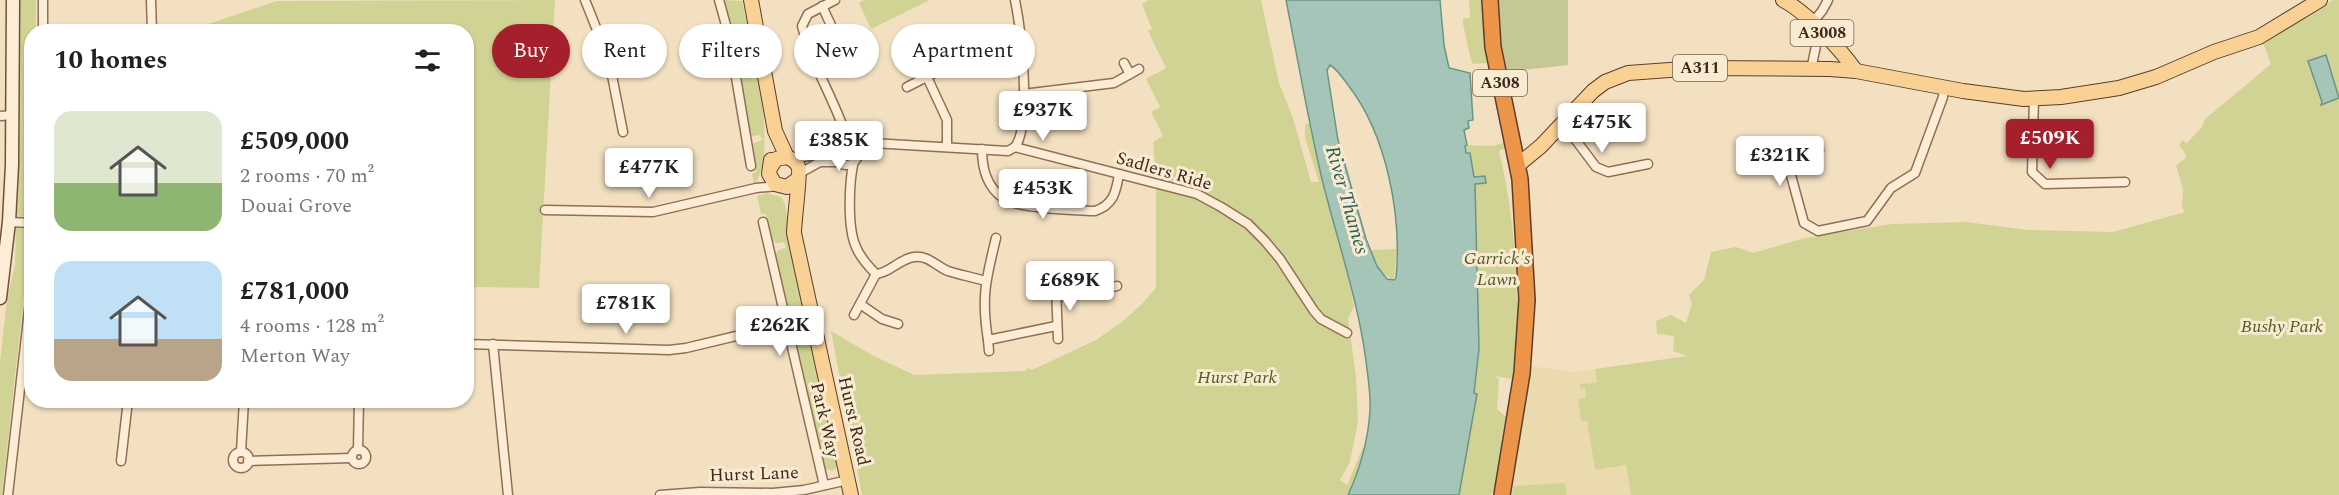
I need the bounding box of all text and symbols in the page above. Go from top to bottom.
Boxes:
road number: A3008 [1790,20,1854,46]
chip: Buy [492,24,570,78]
chip: Rent [582,24,667,78]
chip: Filters [679,24,782,78]
chip: New [794,24,879,78]
chip: Apartment [891,24,1035,78]
text: 10 homes [54,40,168,80]
icon: filters [411,44,444,77]
road number: A311 [1673,55,1727,81]
road number: A308 [1473,70,1527,96]
pin: £937K [1001,91,1085,142]
text: £937K [1013,95,1073,125]
pin: £475K [1560,103,1644,154]
text: £475K [1572,107,1632,137]
pin: £509K [2008,119,2092,170]
text: £509,000 [240,121,349,161]
pin: £385K [797,121,881,172]
text: £509K [2020,123,2080,153]
text: £385K [809,125,869,155]
icon: home [102,135,174,207]
pin: £321K [1738,136,1822,187]
text: £321K [1750,140,1810,170]
water label: River Thames [1317,142,1377,258]
street label: Sadlers Ride [1113,144,1215,198]
pin: £477K [607,148,691,199]
text: £477K [619,152,679,182]
text: 2 rooms · 70 m² [240,161,374,191]
pin: £453K [1001,169,1085,220]
text: £453K [1013,173,1073,203]
text: Douai Grove [240,191,352,221]
park label: Garrick's Lawn [1464,245,1531,293]
pin: £689K [1028,261,1112,312]
text: £689K [1040,265,1100,295]
text: £781,000 [240,271,349,311]
pin: £781K [584,284,668,335]
icon: home [102,285,174,357]
text: £781K [596,288,656,318]
pin: £262K [738,306,822,357]
text: £262K [750,310,810,340]
text: 4 rooms · 128 m² [240,311,384,341]
park label: Bushy Park [2241,313,2324,340]
text: Merton Way [240,341,350,371]
park label: Hurst Park [1197,364,1277,391]
street label: Hurst Road [831,374,877,468]
street label: Park Way [803,380,847,462]
street label: Hurst Lane [709,459,799,489]

